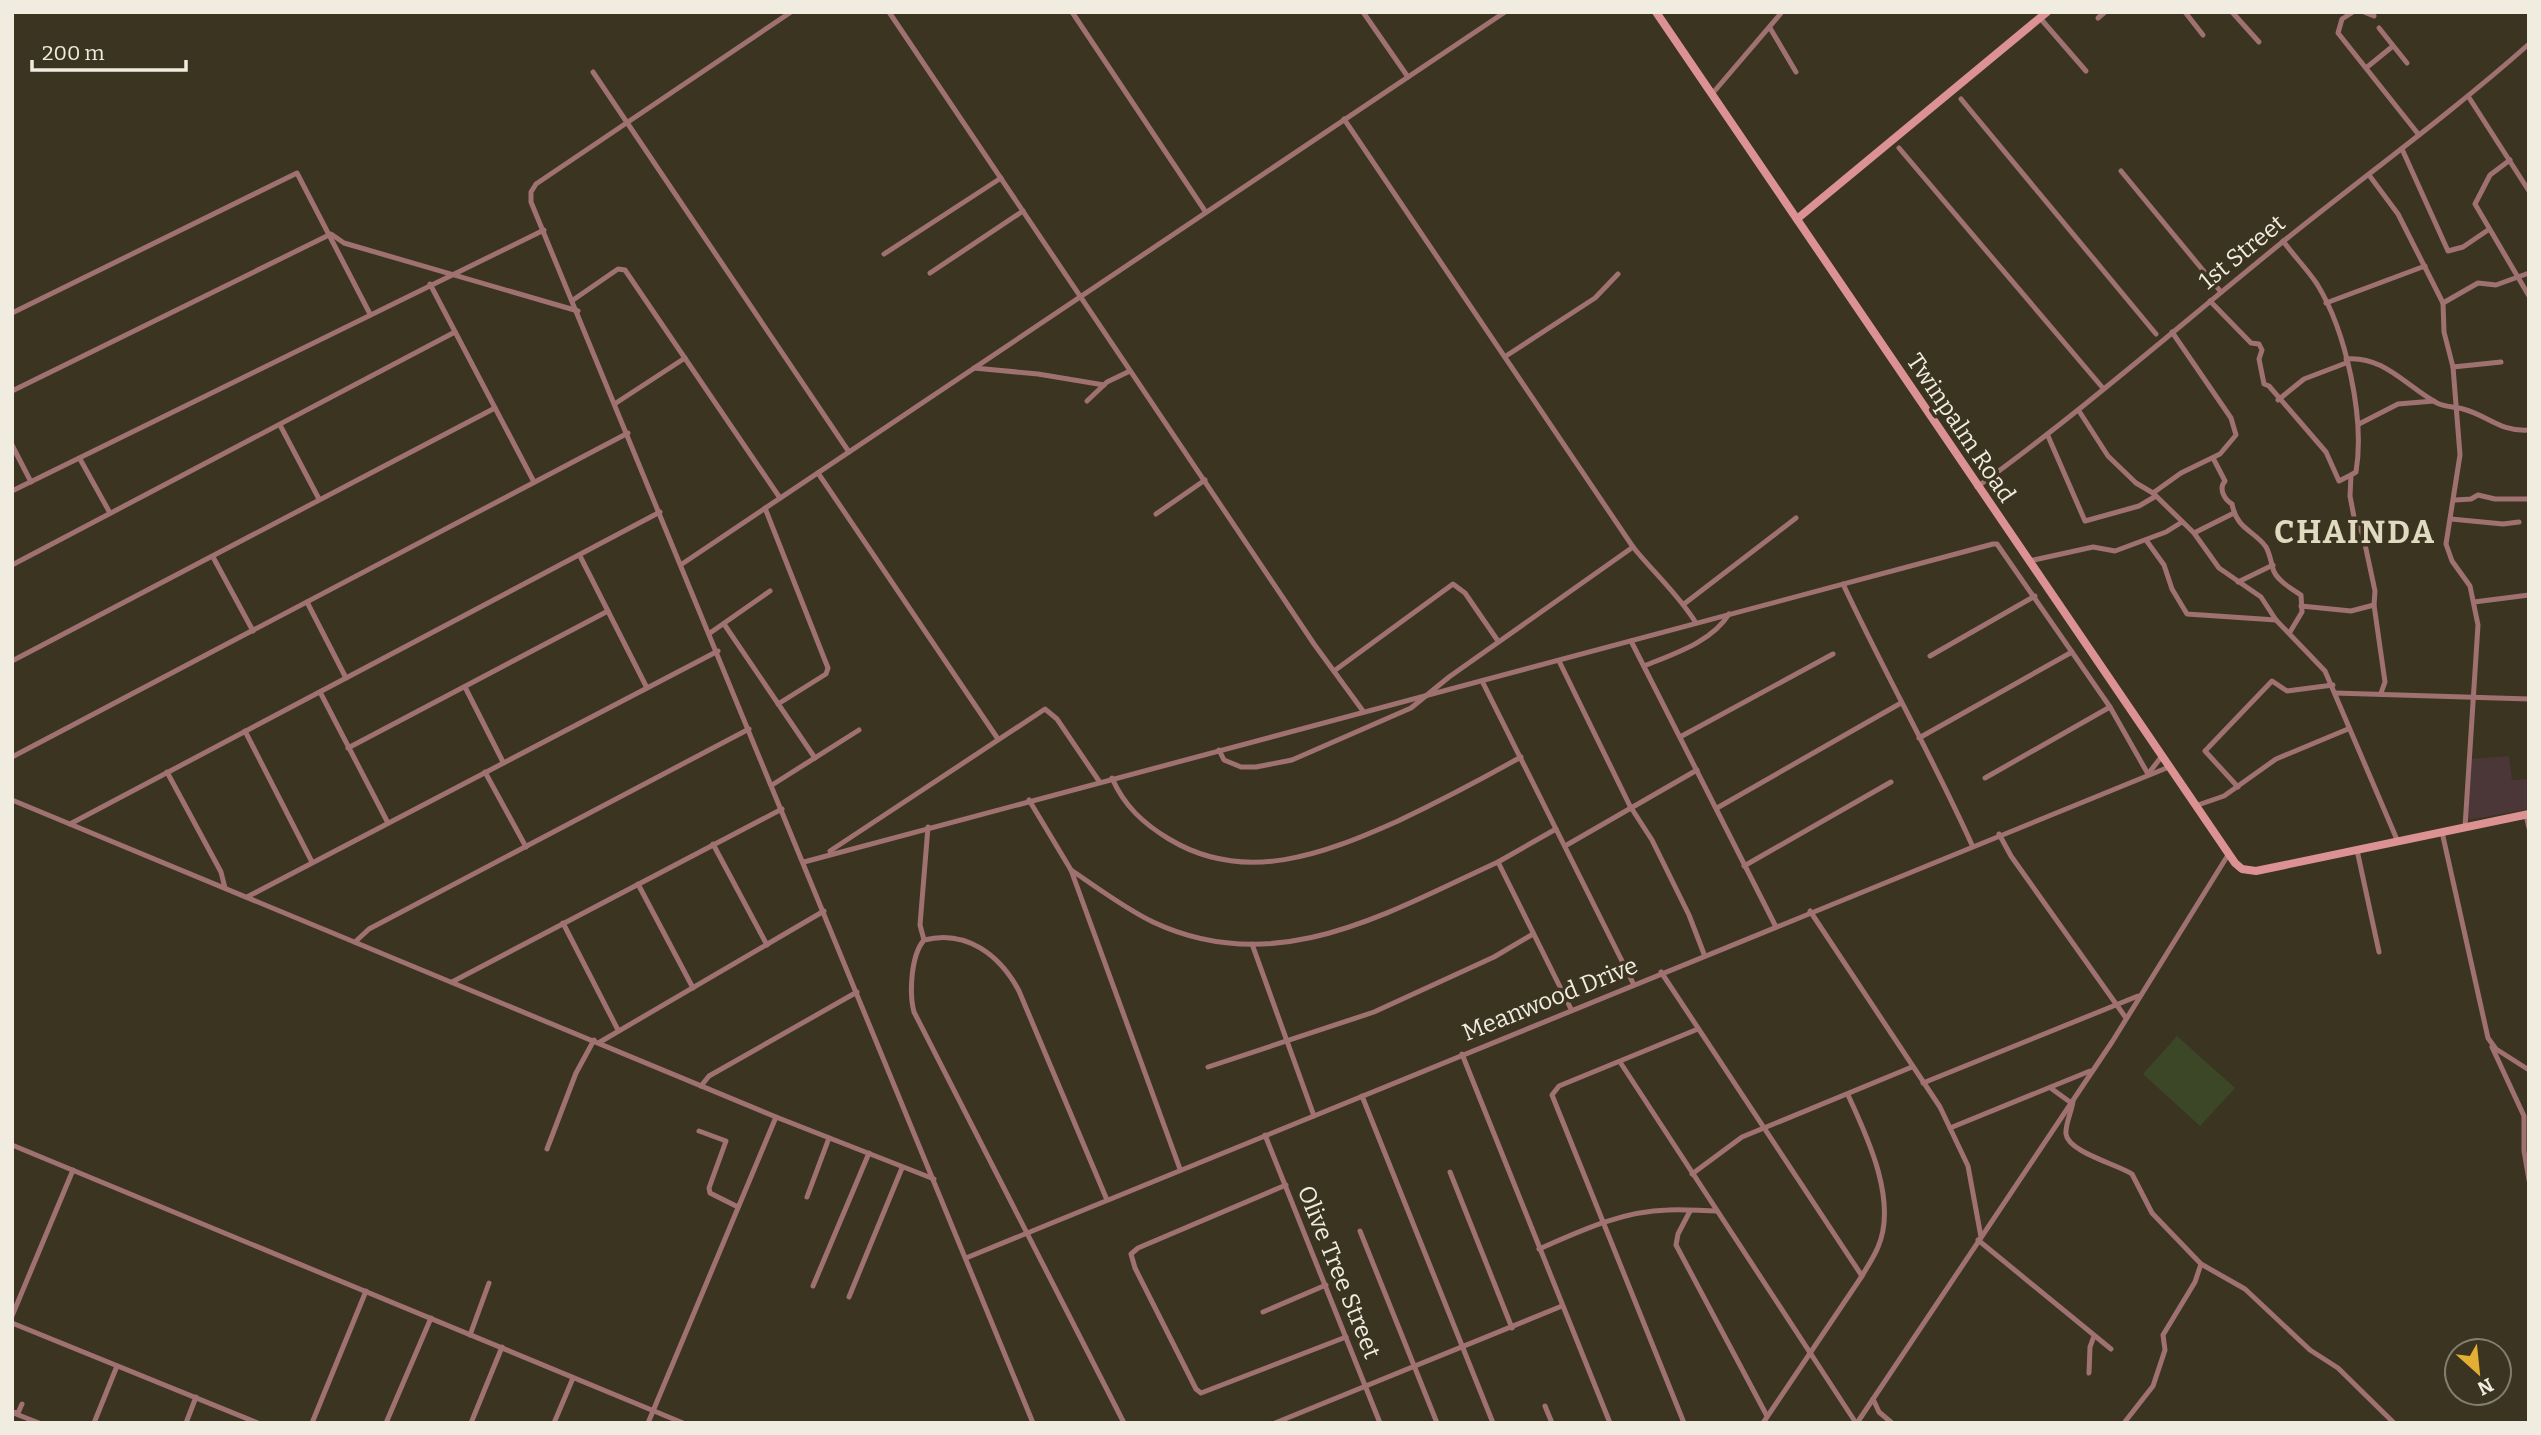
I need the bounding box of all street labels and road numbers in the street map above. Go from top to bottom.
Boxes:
street label: 1st Street [2193,209,2291,295]
street label: Twinpalm Road [1901,348,2021,508]
street label: Meanwood Drive [1458,951,1642,1047]
street label: Olive Tree Street [1292,1182,1387,1363]

